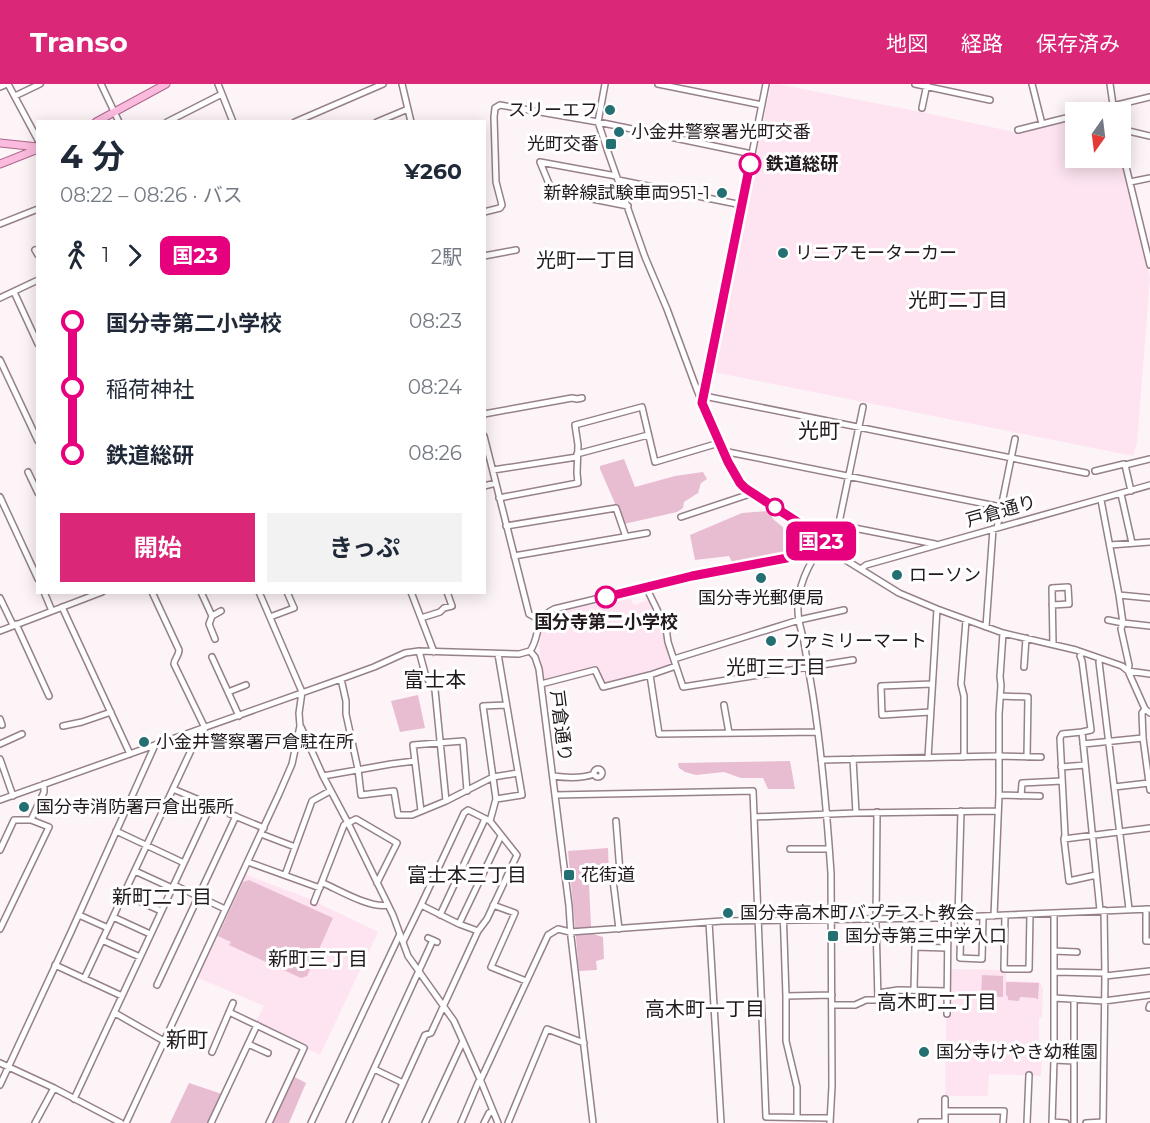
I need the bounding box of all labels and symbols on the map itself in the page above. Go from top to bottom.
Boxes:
place label: スリーエフ [508,99,598,121]
north arrow [1065,102,1131,168]
marker: スリーエフ [603,103,617,117]
place label: 小金井警察署光町交番 [631,121,811,143]
marker: 小金井警察署光町交番 [612,125,626,139]
place label: 光町交番 [527,133,599,155]
marker: 光町交番 [604,137,618,151]
marker: 鉄道総研 [739,153,761,175]
place label: 鉄道総研 [765,153,838,175]
place label: 新幹線試験車両951-1 [543,182,710,204]
marker: 新幹線試験車両951-1 [715,186,729,200]
place label: リニアモーターカー [795,242,957,264]
marker: リニアモーターカー [776,246,790,260]
district label: 光町一丁目 [536,248,636,272]
district label: 光町二丁目 [908,288,1008,312]
district label: 光町 [798,418,840,443]
street label: 戸倉通り [963,491,1039,531]
unlabelled marker [766,498,784,516]
line badge: 国23 [786,522,856,560]
place label: ローソン [909,564,981,586]
marker: ローソン [890,568,904,582]
marker: 国分寺光郵便局 [754,571,768,585]
marker: 国分寺第二小学校 [595,586,617,608]
place label: 国分寺光郵便局 [698,587,824,609]
place label: 国分寺第二小学校 [534,611,678,633]
place label: ファミリーマート [783,630,927,652]
marker: ファミリーマート [764,634,778,648]
district label: 光町三丁目 [726,655,826,679]
district label: 富士本 [404,667,467,692]
street label: 戸倉通り [546,689,576,763]
place label: 小金井警察署戸倉駐在所 [156,731,354,753]
marker: 小金井警察署戸倉駐在所 [137,735,151,749]
place label: 国分寺消防署戸倉出張所 [36,796,234,818]
marker: 国分寺消防署戸倉出張所 [17,800,31,814]
district label: 富士本三丁目 [407,863,527,887]
place label: 花街道 [581,864,635,886]
marker: 花街道 [562,868,576,882]
district label: 新町二丁目 [112,885,212,909]
place label: 国分寺高木町バプテスト教会 [740,902,974,924]
marker: 国分寺高木町バプテスト教会 [721,906,735,920]
place label: 国分寺第三中学入口 [845,925,1007,947]
marker: 国分寺第三中学入口 [826,929,840,943]
district label: 新町三丁目 [268,947,368,971]
district label: 高木町二丁目 [877,990,997,1014]
district label: 高木町一丁目 [645,997,765,1021]
district label: 新町 [166,1027,208,1052]
place label: 国分寺けやき幼稚園 [936,1041,1098,1063]
marker: 国分寺けやき幼稚園 [917,1045,931,1059]

